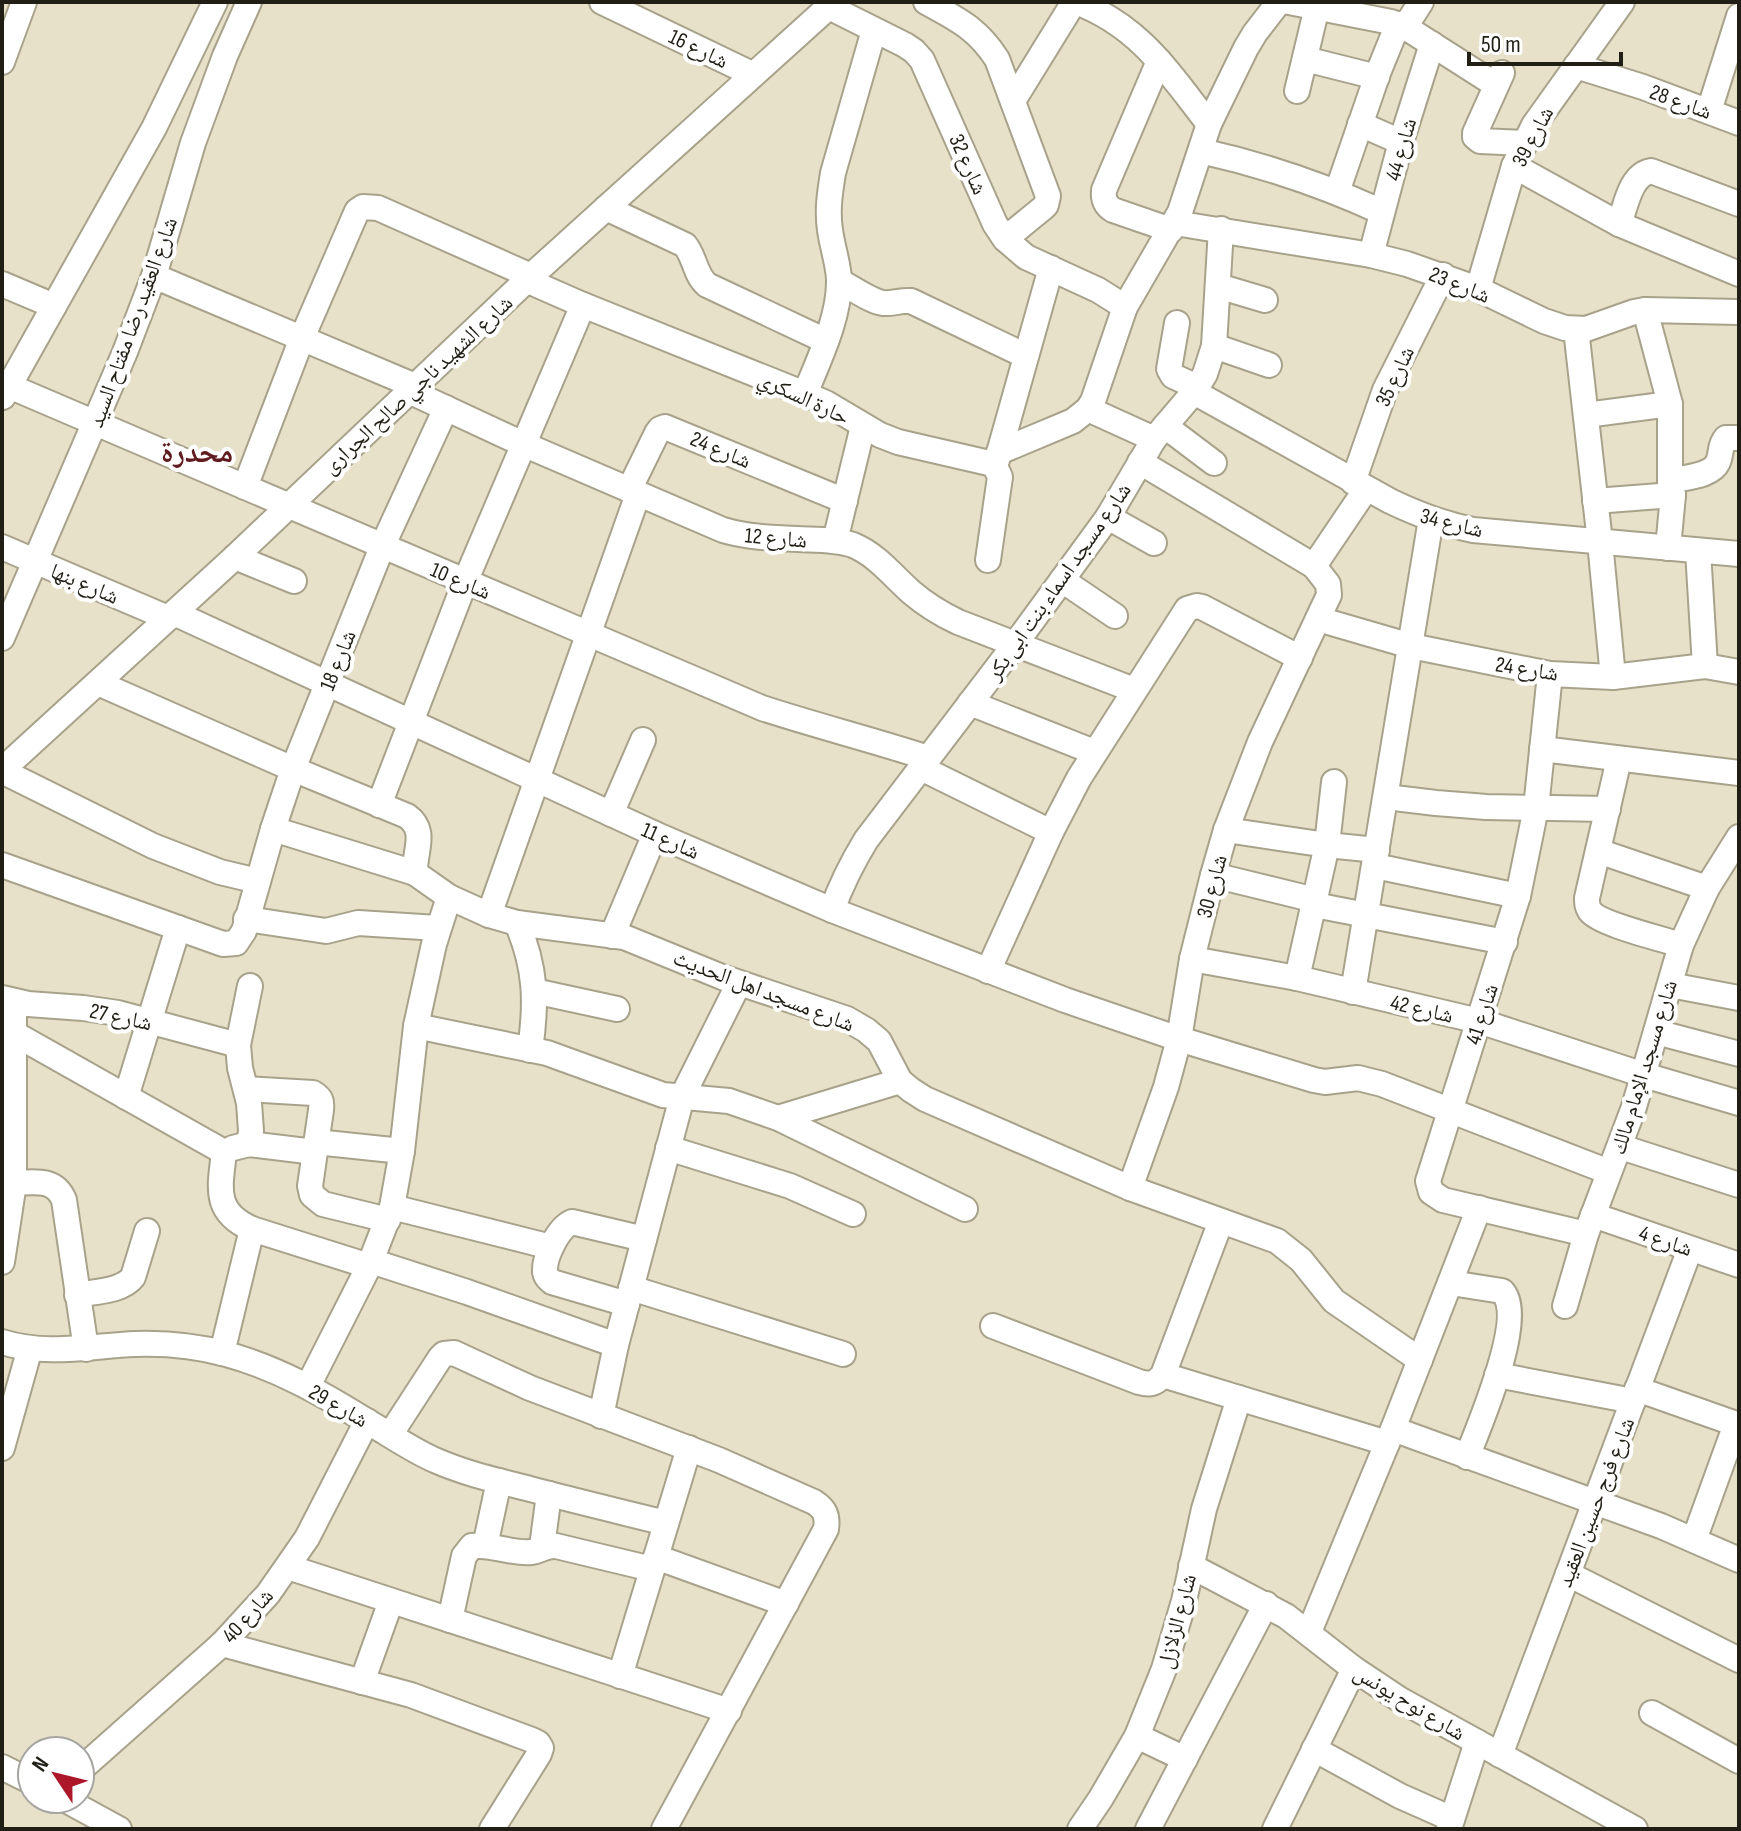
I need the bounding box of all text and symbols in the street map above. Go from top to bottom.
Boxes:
scale bar [1469,16,1621,66]
street label: شارع 16 [664,23,732,75]
text: 50 m [1481,30,1521,59]
street label: شارع 28 [1646,79,1715,126]
street label: شارع 39 [1506,102,1560,171]
street label: شارع 44 [1380,115,1423,184]
street label: شارع 32 [942,130,993,199]
street label: شارع العقيد رضا مفتاح السيد [83,214,184,431]
street label: شارع 23 [1425,261,1494,310]
street label: شارع الشهيد ناجي صالح الجرارى [317,290,521,482]
street label: شارع 35 [1370,342,1421,411]
street label: حارة السكري [752,366,853,434]
street label: شارع 24 [686,426,755,475]
district label: محدرة [161,435,233,471]
street label: شارع مسجد اسماء بنت ابى بكر [980,478,1138,687]
street label: شارع 34 [1417,503,1486,544]
street label: شارع 12 [744,522,808,555]
street label: شارع 10 [426,557,495,606]
street label: شارع بنها [46,558,123,611]
street label: شارع 18 [314,626,363,695]
street label: شارع 24 [1493,651,1560,688]
street label: شارع 11 [637,817,704,866]
street label: شارع 30 [1191,852,1234,921]
street label: شارع مسجد اهل الحديث [669,944,858,1038]
street label: شارع مسجد الإمام مالك [1605,977,1684,1158]
street label: شارع 41 [1460,981,1505,1048]
street label: شارع 42 [1388,989,1456,1030]
street label: شارع 27 [87,998,154,1037]
street label: شارع 4 [1635,1220,1696,1263]
street label: شارع 29 [304,1379,373,1434]
street label: شارع فرج حسين العقيد [1552,1414,1641,1591]
street label: شارع الزلازل [1152,1571,1203,1672]
street label: شارع 40 [217,1583,280,1649]
street label: شارع نوح يونس [1349,1659,1470,1747]
north arrow [16,1735,96,1815]
text: N [26,1752,55,1777]

